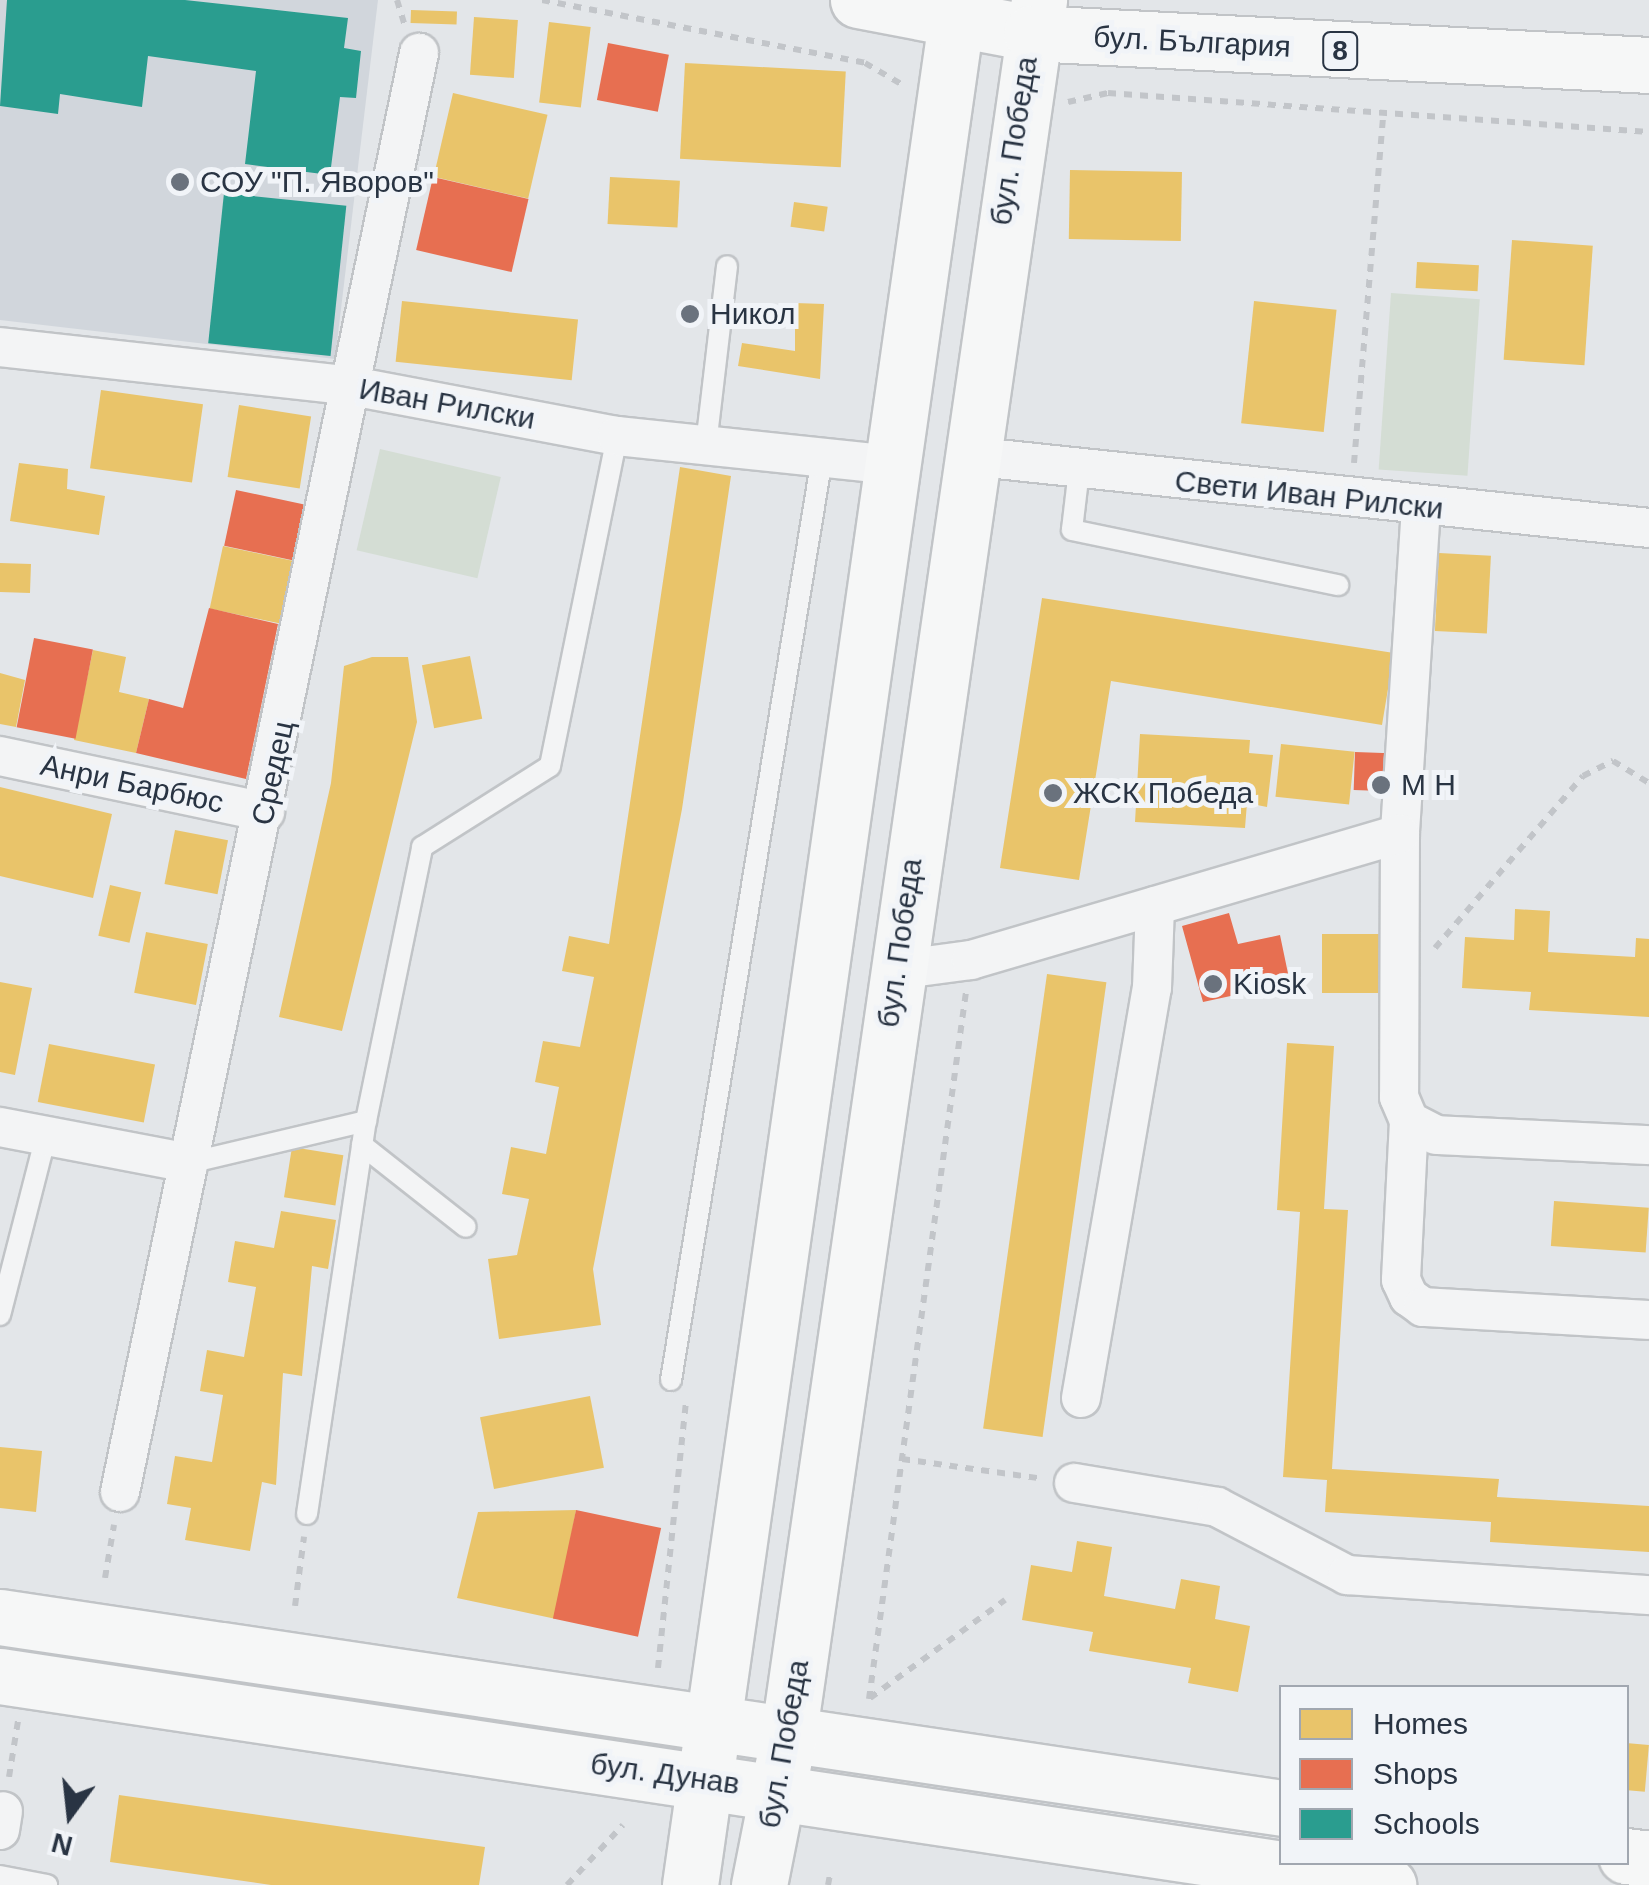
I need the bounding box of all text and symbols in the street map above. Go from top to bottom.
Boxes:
street label: бул. България [1092,19,1292,65]
road number: 8 [1320,28,1360,74]
street label: бул. Победа [983,54,1045,228]
place label: СОУ "П. Яворов" [200,164,434,200]
marker: СОУ "П. Яворов" [169,171,191,193]
place label: Никол [710,296,795,332]
marker: Никол [679,303,701,325]
street label: Иван Рилски [356,371,538,437]
street label: Свети Иван Рилски [1173,463,1445,527]
street label: Средец [244,718,302,828]
street label: Анри Барбюс [37,747,227,821]
place label: М Н [1401,767,1456,803]
marker: М Н [1370,774,1392,796]
place label: ЖСК Победа [1073,775,1253,811]
marker: ЖСК Победа [1042,782,1064,804]
street label: бул. Победа [870,856,930,1030]
place label: Kiosk [1233,966,1306,1002]
marker: Kiosk [1202,973,1224,995]
street label: бул. Победа [751,1657,817,1831]
legend [1279,1685,1629,1865]
text: Homes [1373,1707,1468,1740]
street label: бул. Дунав [588,1746,742,1802]
text: Shops [1373,1757,1458,1790]
north arrow [20,1765,120,1865]
text: Schools [1373,1807,1480,1840]
text: N [48,1827,76,1862]

